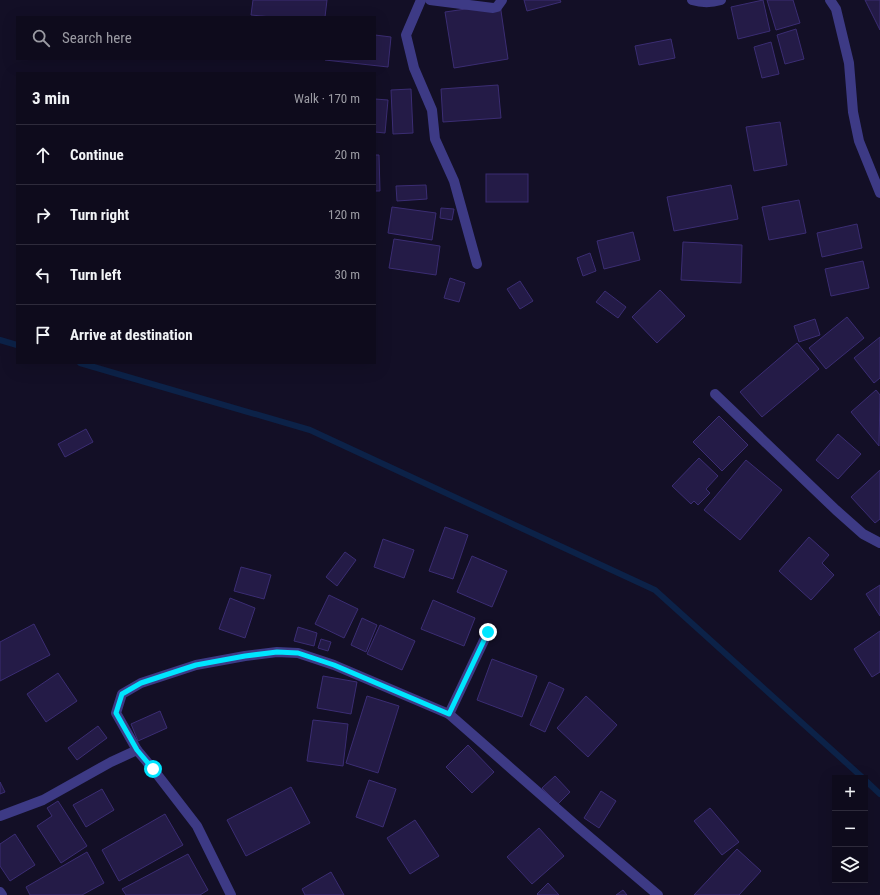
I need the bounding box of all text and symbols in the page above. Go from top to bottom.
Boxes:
search box [16,16,376,60]
icon: search [30,27,52,49]
text: Search here [62,29,132,47]
text: 3 min [32,88,70,108]
text: Walk · 170 m [294,91,360,106]
icon: ahead [32,144,54,166]
text: Continue [70,146,124,164]
text: 20 m [334,147,360,162]
icon: right [32,204,54,226]
text: Turn right [70,206,129,224]
text: 120 m [328,207,360,222]
icon: left [32,264,54,286]
text: Turn left [70,266,121,284]
text: 30 m [334,267,360,282]
icon: arrive [32,324,54,346]
text: Arrive at destination [70,326,193,344]
route end [479,623,497,641]
route start [144,760,162,778]
map controls [832,775,868,883]
button: + [832,775,868,811]
button: − [832,811,868,847]
button: layers [832,847,868,883]

